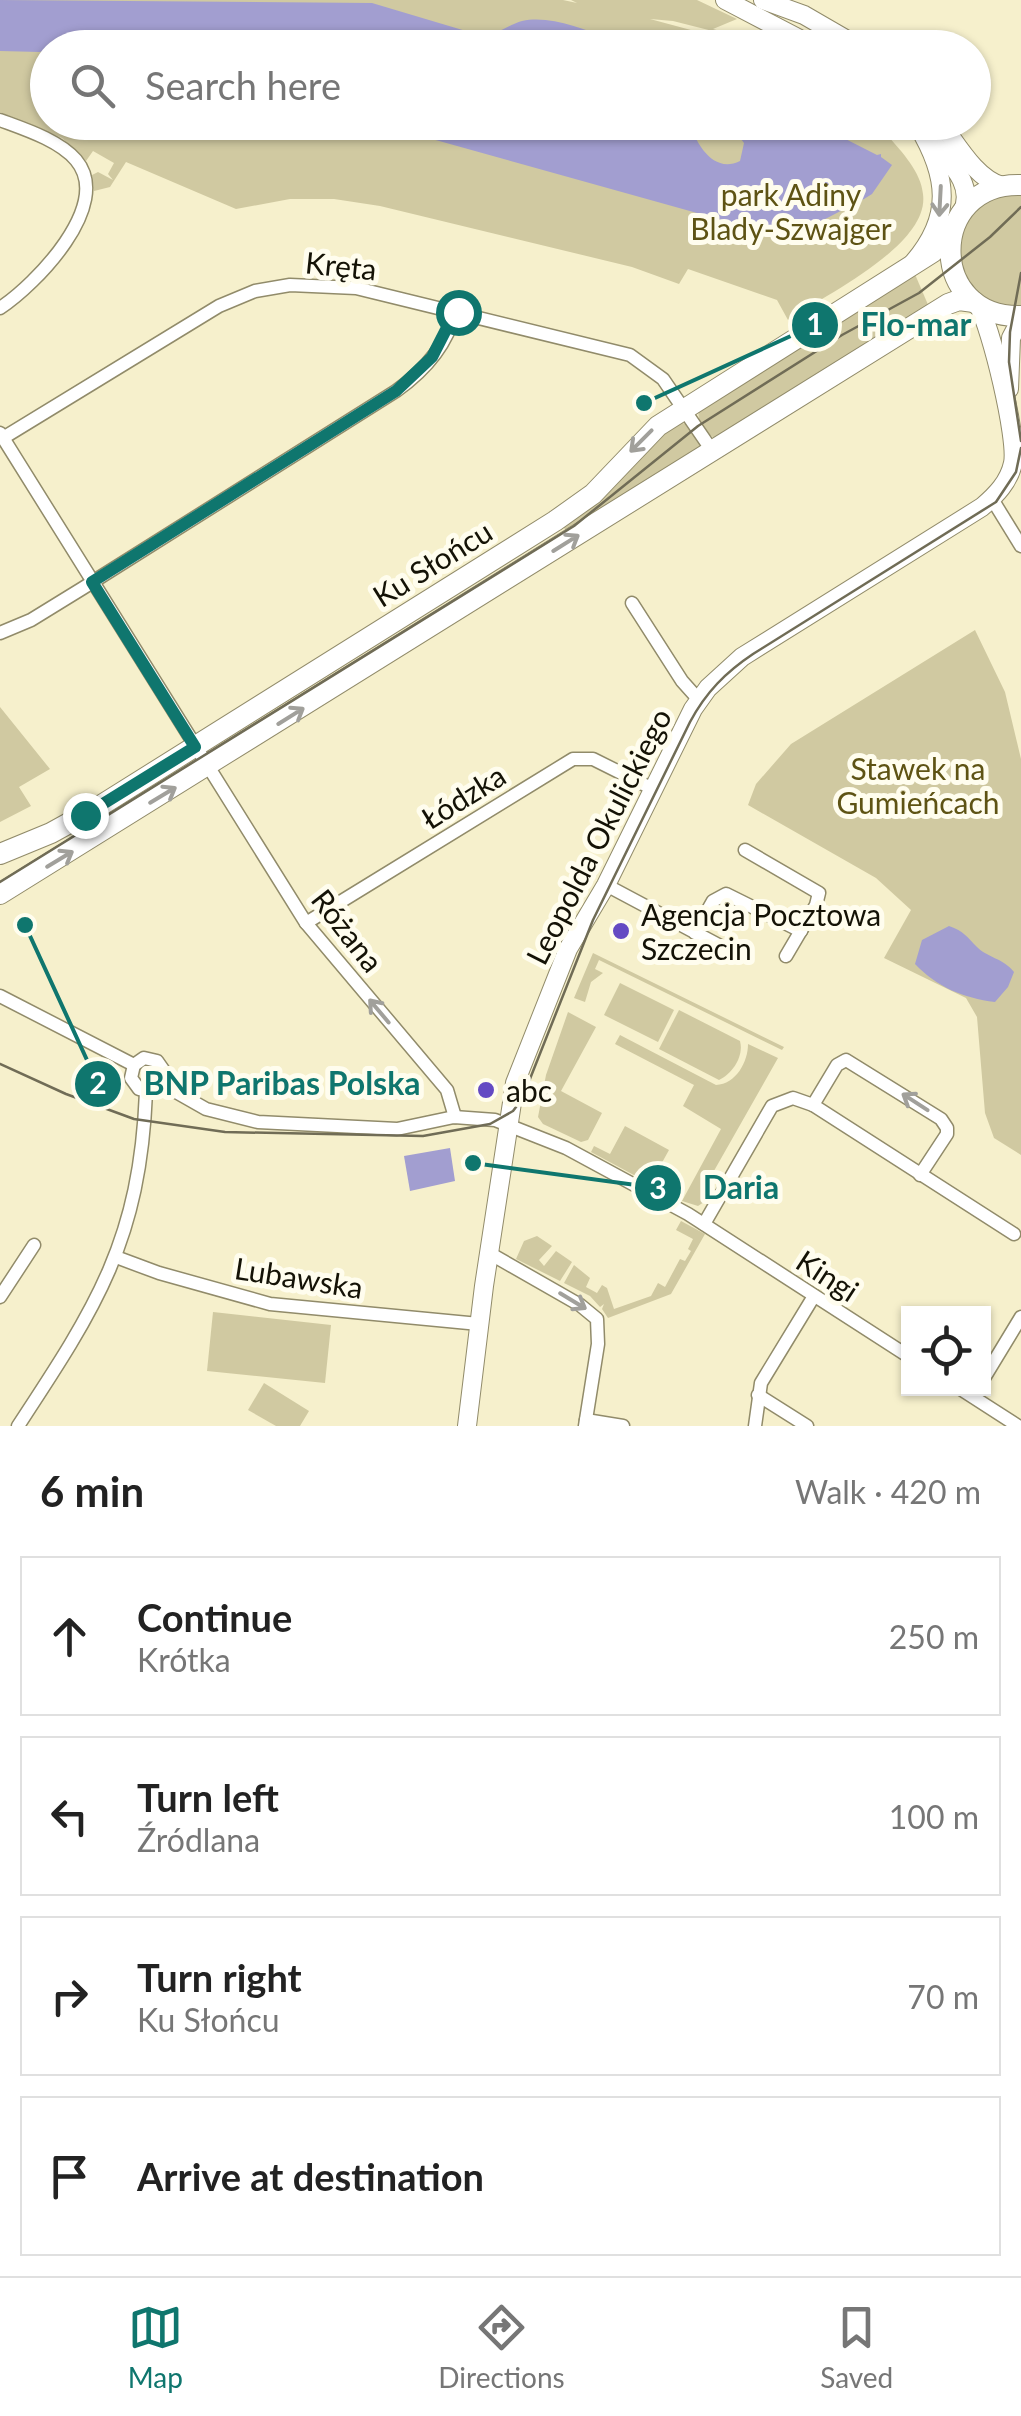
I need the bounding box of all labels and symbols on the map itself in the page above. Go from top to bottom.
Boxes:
park label: park Adiny Blady-Szwajger [690,176,892,246]
one-way arrow [931,185,950,217]
street label: Kręta [304,243,378,287]
route start [436,290,482,336]
callout: Flo-mar [790,294,991,356]
text: Flo-mar [860,304,972,343]
text: 1 [806,305,824,341]
one-way arrow [629,429,653,453]
street label: Ku Słońcu [366,512,498,614]
one-way arrow [552,533,580,554]
street label: Leopolda Okulickiego [518,702,678,970]
one-way arrow [276,705,305,726]
park label: Stawek na Gumieńcach [836,750,1000,820]
street label: Łódzka [414,756,512,836]
one-way arrow [148,785,177,805]
route end [63,793,109,839]
one-way arrow [45,849,74,869]
street label: Różana [305,882,391,978]
place label: Agencja Pocztowa Szczecin [641,896,881,966]
marker: Agencja Pocztowa Szczecin [610,920,632,942]
one-way arrow [368,998,390,1024]
callout: BNP Paribas Polska [73,1053,441,1115]
text: BNP Paribas Polska [143,1063,421,1102]
text: 2 [89,1064,107,1100]
place label: abc [506,1072,552,1108]
marker: abc [475,1079,497,1101]
one-way arrow [901,1092,929,1113]
callout: Daria [633,1157,800,1219]
text: Daria [703,1167,779,1206]
text: 3 [649,1169,667,1205]
street label: Kingi [790,1242,866,1308]
street label: Lubawska [232,1249,366,1305]
one-way arrow [558,1291,587,1311]

